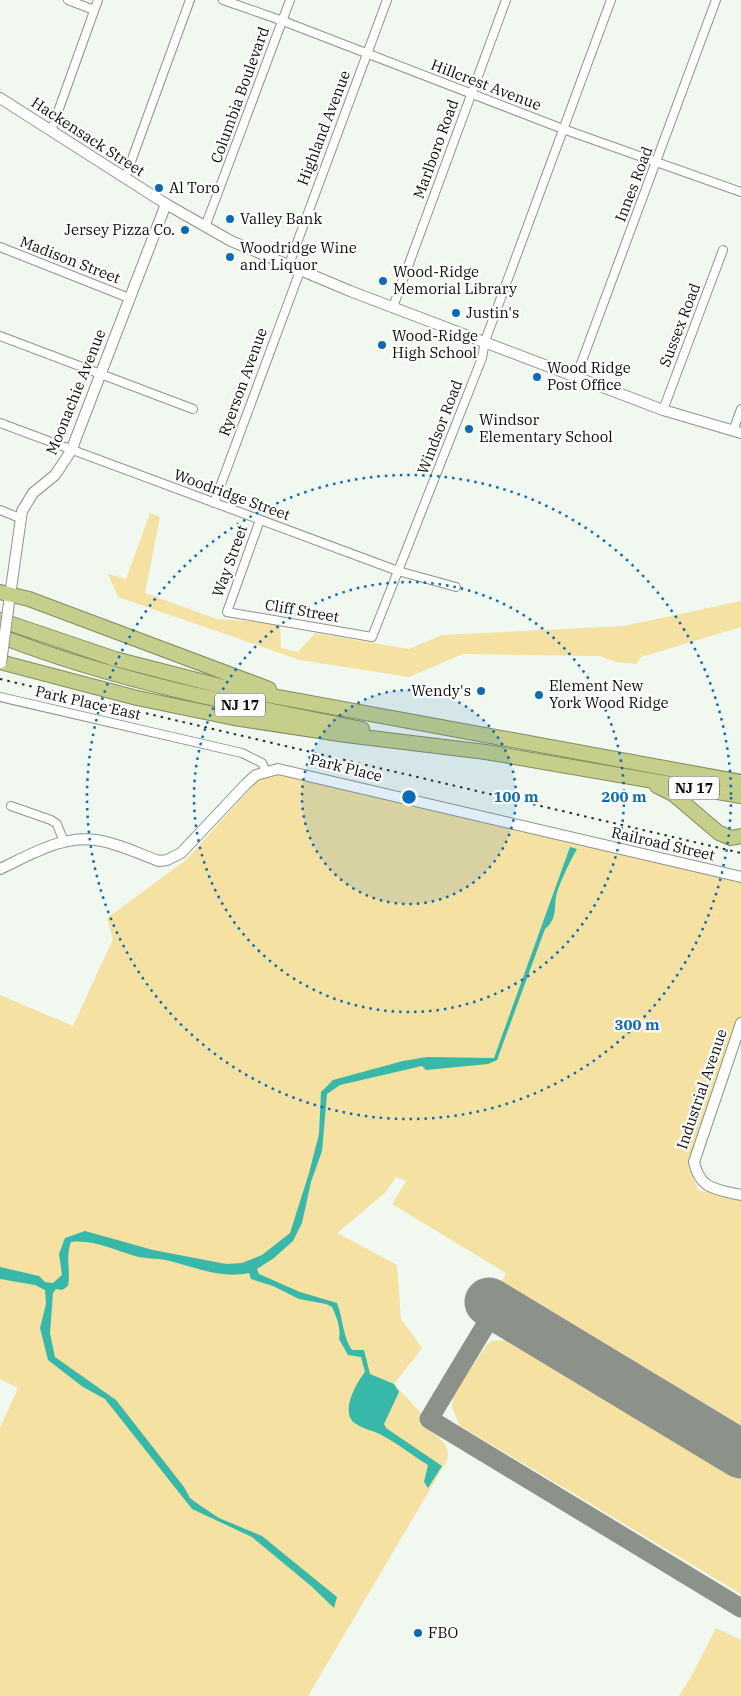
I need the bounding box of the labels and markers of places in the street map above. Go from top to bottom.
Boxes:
place label: Al Toro [169,178,220,197]
marker: Al Toro [153,182,165,194]
place label: Valley Bank [240,209,322,228]
marker: Valley Bank [224,213,236,225]
place label: Jersey Pizza Co. [64,220,175,239]
marker: Jersey Pizza Co. [179,224,191,236]
place label: Woodridge Wine and Liquor [240,238,357,274]
marker: Woodridge Wine and Liquor [224,251,236,263]
place label: Wood-Ridge Memorial Library [393,262,517,298]
marker: Wood-Ridge Memorial Library [377,275,389,287]
place label: Justin's [466,303,519,322]
marker: Justin's [450,307,462,319]
place label: Wood-Ridge High School [392,326,478,362]
marker: Wood-Ridge High School [376,339,388,351]
place label: Wood Ridge Post Office [547,358,631,394]
marker: Wood Ridge Post Office [531,371,543,383]
place label: Windsor Elementary School [479,410,613,446]
marker: Windsor Elementary School [463,423,475,435]
place label: Element New York Wood Ridge [549,676,669,712]
place label: Wendy's [411,681,471,700]
marker: Wendy's [475,685,487,697]
marker: Element New York Wood Ridge [533,689,545,701]
centre of rings [400,788,418,806]
place label: FBO [428,1623,458,1642]
marker: FBO [412,1627,424,1639]

